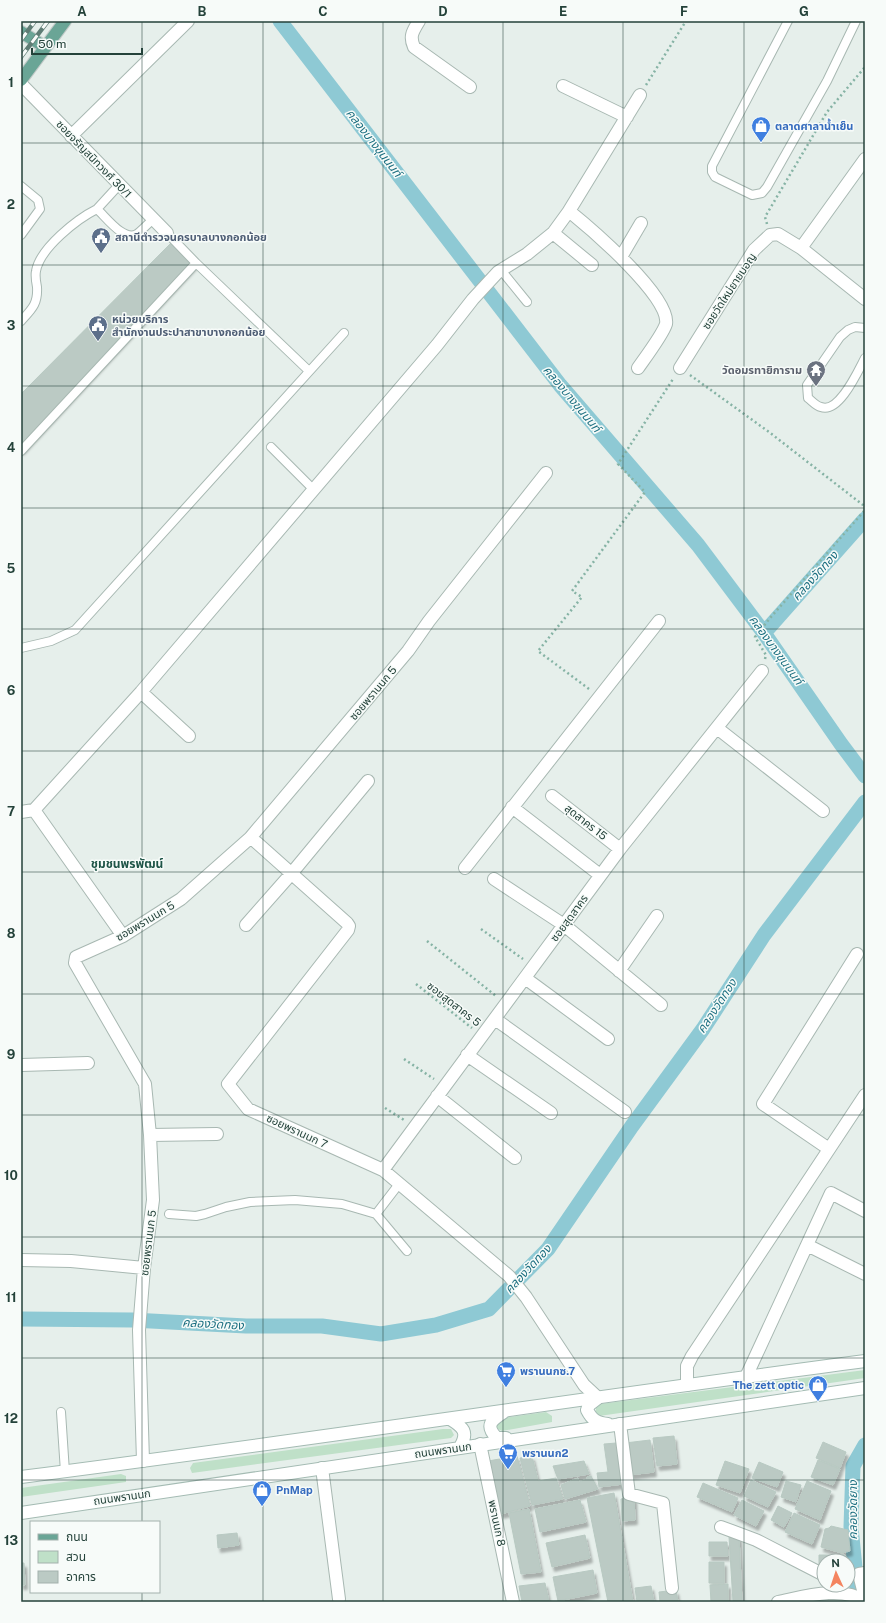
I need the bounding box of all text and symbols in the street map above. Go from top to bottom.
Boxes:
text: A [77,4,87,19]
text: B [198,4,207,19]
text: C [318,4,328,19]
text: D [438,4,448,19]
text: E [559,4,567,19]
text: F [680,4,688,19]
text: G [799,4,809,19]
scale bar [32,30,142,56]
text: 50 m [38,37,66,51]
text: 1 [8,75,14,90]
water label: คลองบางขุนนนท์ [342,106,406,182]
shop icon: ตลาดศาลาน้ำเย็น [750,115,772,143]
street label: ซอยจรัญสนิทวงศ์ 30/1 [54,118,134,200]
place label: ตลาดศาลาน้ำเย็น [775,118,853,132]
text: 2 [7,197,15,212]
public building icon: สถานีตำรวจนครบาลบางกอกน้อย [90,226,112,254]
place label: สถานีตำรวจนครบาลบางกอกน้อย [115,231,267,243]
street label: ซอยวัดใหม่ยายมอญ [700,251,758,331]
place label: หน่วยบริการ สำนักงานประปาสาขาบางกอกน้อย [112,313,266,338]
public building icon: หน่วยบริการ สำนักงานประปาสาขาบางกอกน้อย [87,314,109,342]
text: 3 [7,318,16,333]
temple icon: วัดอมรทายิการาม [805,359,827,387]
water label: คลองบางขุนนนท์ [539,363,605,437]
place label: วัดอมรทายิการาม [722,364,802,376]
text: 4 [7,440,16,455]
water label: คลองวัดทอง [789,548,841,604]
text: 5 [7,561,16,576]
water label: คลองบางขุนนนท์ [745,613,807,689]
street label: ซอยพรานนก 5 [347,664,399,722]
text: 6 [7,683,16,698]
street label: สุดสาคร 15 [562,802,609,843]
text: 7 [7,804,15,819]
district label: ชุมชนพรพัฒน์ [91,857,163,871]
street label: ซอยสุดสาคร [548,892,591,944]
street label: ซอยพรานนก 5 [114,899,176,943]
text: 8 [7,926,16,941]
water label: คลองวัดทอง [694,976,740,1036]
street label: ซอยสุดสาคร 5 [424,979,483,1029]
text: 9 [7,1047,15,1062]
street label: ซอยพรานนก 7 [265,1112,330,1151]
text: 10 [4,1168,18,1183]
street label: ซอยพรานนก 5 [138,1209,158,1277]
water label: คลองวัดทอง [502,1241,554,1296]
text: 11 [5,1290,17,1305]
water label: คลองวัดทอง [182,1315,245,1333]
supermarket icon: พรานนกซ.7 [495,1360,517,1388]
place label: พรานนกซ.7 [520,1365,575,1377]
shop icon: The zett optic [807,1374,829,1402]
place label: The zett optic [733,1379,804,1391]
text: 12 [4,1411,18,1426]
street label: ถนนพรานนก [414,1440,472,1460]
supermarket icon: พรานนก2 [497,1442,519,1470]
place label: พรานนก2 [522,1447,569,1459]
shop icon: PnMap [251,1479,273,1507]
water label: คลองวัดยาง [846,1480,860,1540]
place label: PnMap [276,1484,313,1496]
street label: ถนนพรานนก [93,1487,151,1507]
street label: พรานนก 8 [486,1499,508,1547]
legend [30,1521,160,1593]
text: ถนน [66,1530,88,1544]
text: 13 [4,1533,18,1548]
text: สวน [66,1550,86,1564]
north arrow [816,1553,856,1593]
text: N [831,1557,840,1569]
text: อาคาร [66,1570,96,1584]

